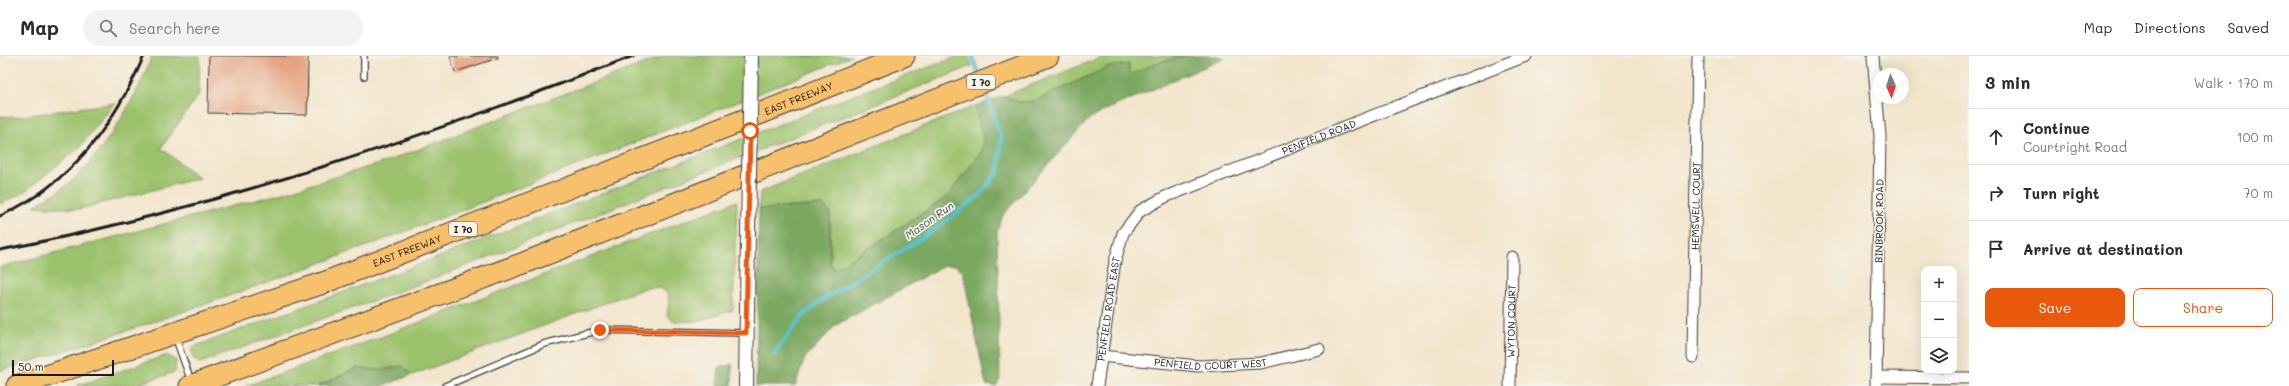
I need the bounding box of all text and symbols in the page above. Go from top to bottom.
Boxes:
search box [83,10,363,46]
text: Map [20,15,59,40]
icon: search [97,17,119,39]
text: Search here [129,18,220,38]
text: Map [2084,18,2112,37]
text: Directions [2134,18,2205,37]
text: Saved [2227,18,2269,37]
north arrow [1873,68,1909,104]
text: 3 min [1985,71,2030,93]
text: Walk · 170 m [2194,74,2273,91]
road number: I 70 [967,75,995,89]
street label: EAST FREEWAY [762,78,835,118]
street label: PENFIELD ROAD [1280,116,1358,158]
text: Continue [2023,118,2090,138]
route start [741,122,759,140]
icon: ahead [1985,126,2007,148]
text: 100 m [2237,128,2273,145]
text: Courtright Road [2023,138,2127,155]
street label: HEMSWELL COURT [1688,161,1703,250]
street label: BINBROOK ROAD [1871,179,1887,263]
icon: right [1985,182,2007,204]
text: Turn right [2023,183,2100,203]
text: 70 m [2243,184,2273,201]
water label: Mason Run [902,198,956,242]
road number: I 70 [449,222,477,236]
street label: EAST FREEWAY [371,231,444,270]
icon: arrive [1985,238,2007,260]
text: Arrive at destination [2023,239,2183,259]
street label: PENFIELD ROAD EAST [1094,254,1123,362]
map controls [1921,266,1957,374]
button: + [1921,266,1957,302]
street label: WYTON COURT [1503,284,1519,358]
button: Save [1985,288,2125,327]
button: Share [2133,288,2273,327]
button: − [1921,302,1957,338]
route end [591,321,609,339]
button: layers [1921,338,1957,374]
street label: PENFIELD COURT WEST [1154,355,1269,373]
scale bar [12,358,114,377]
text: 50 m [18,359,44,374]

